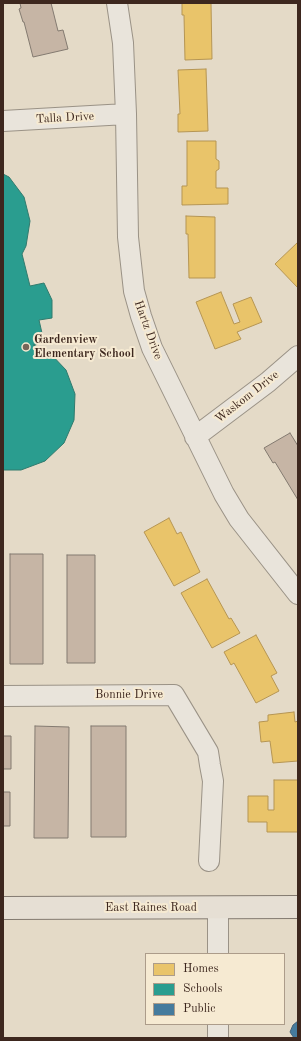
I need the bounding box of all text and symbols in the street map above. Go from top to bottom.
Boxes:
street label: Talla Drive [35,109,95,127]
street label: Hartz Drive [131,298,165,362]
place label: Gardenview Elementary School [34,333,134,361]
marker: Gardenview Elementary School [21,342,31,352]
street label: Waskom Drive [212,368,282,426]
street label: Bonnie Drive [95,688,163,702]
street label: East Raines Road [105,901,197,915]
legend [145,953,285,1025]
text: Homes [183,963,219,975]
text: Schools [183,983,223,995]
text: Public [183,1003,215,1015]

